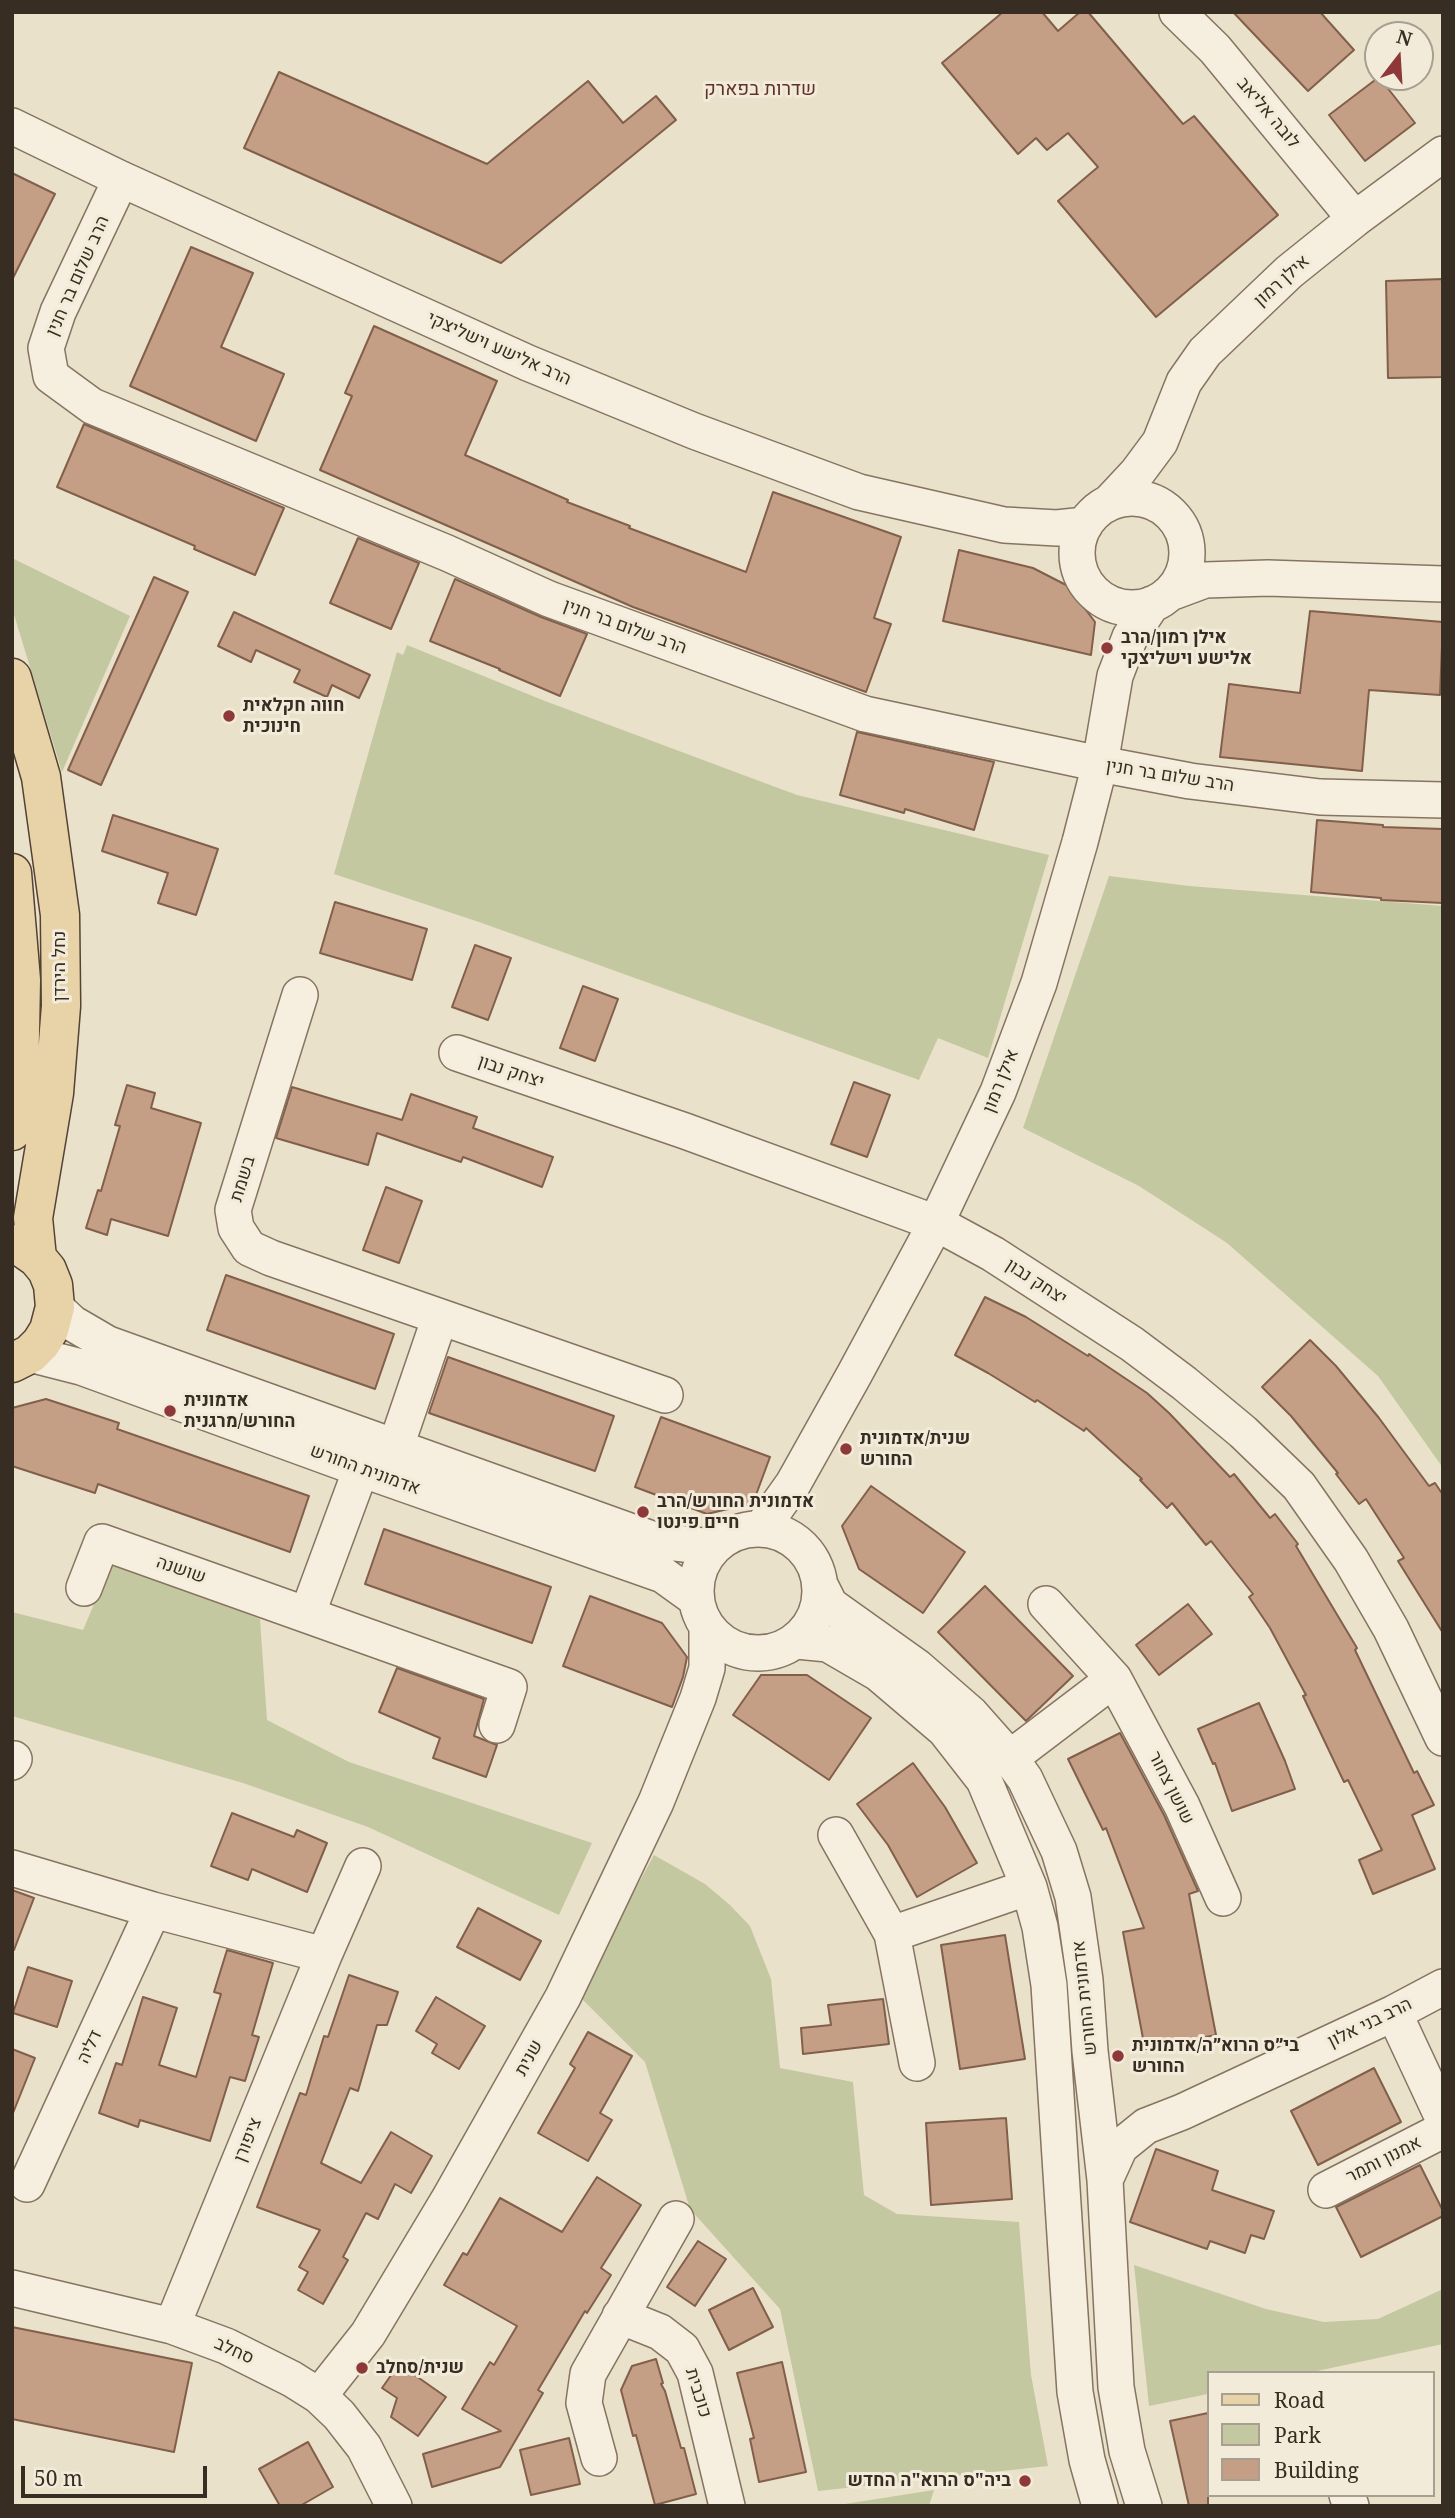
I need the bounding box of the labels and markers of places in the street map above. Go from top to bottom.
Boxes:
place label: אילן רמון/הרב אלישע וישליצקי [1121,627,1252,670]
marker: אילן רמון/הרב אלישע וישליצקי [1099,640,1115,656]
place label: חווה חקלאית חינוכית [243,695,344,738]
marker: חווה חקלאית חינוכית [221,708,237,724]
place label: אדמונית החורש/מרגנית [184,1390,295,1432]
marker: אדמונית החורש/מרגנית [162,1403,178,1419]
place label: שנית/אדמונית החורש [860,1428,970,1470]
marker: שנית/אדמונית החורש [838,1441,854,1457]
place label: אדמונית החורש/הרב חיים פינטו [657,1491,814,1534]
marker: אדמונית החורש/הרב חיים פינטו [635,1504,651,1520]
place label: בי״ס הרוא״ה/אדמונית החורש [1132,2035,1299,2078]
marker: בי״ס הרוא״ה/אדמונית החורש [1110,2048,1126,2064]
place label: שנית/סחלב [376,2357,464,2379]
marker: שנית/סחלב [354,2360,370,2376]
place label: ביה"ס הרוא"ה החדש [847,2470,1011,2492]
marker: ביה"ס הרוא"ה החדש [1017,2473,1033,2489]

